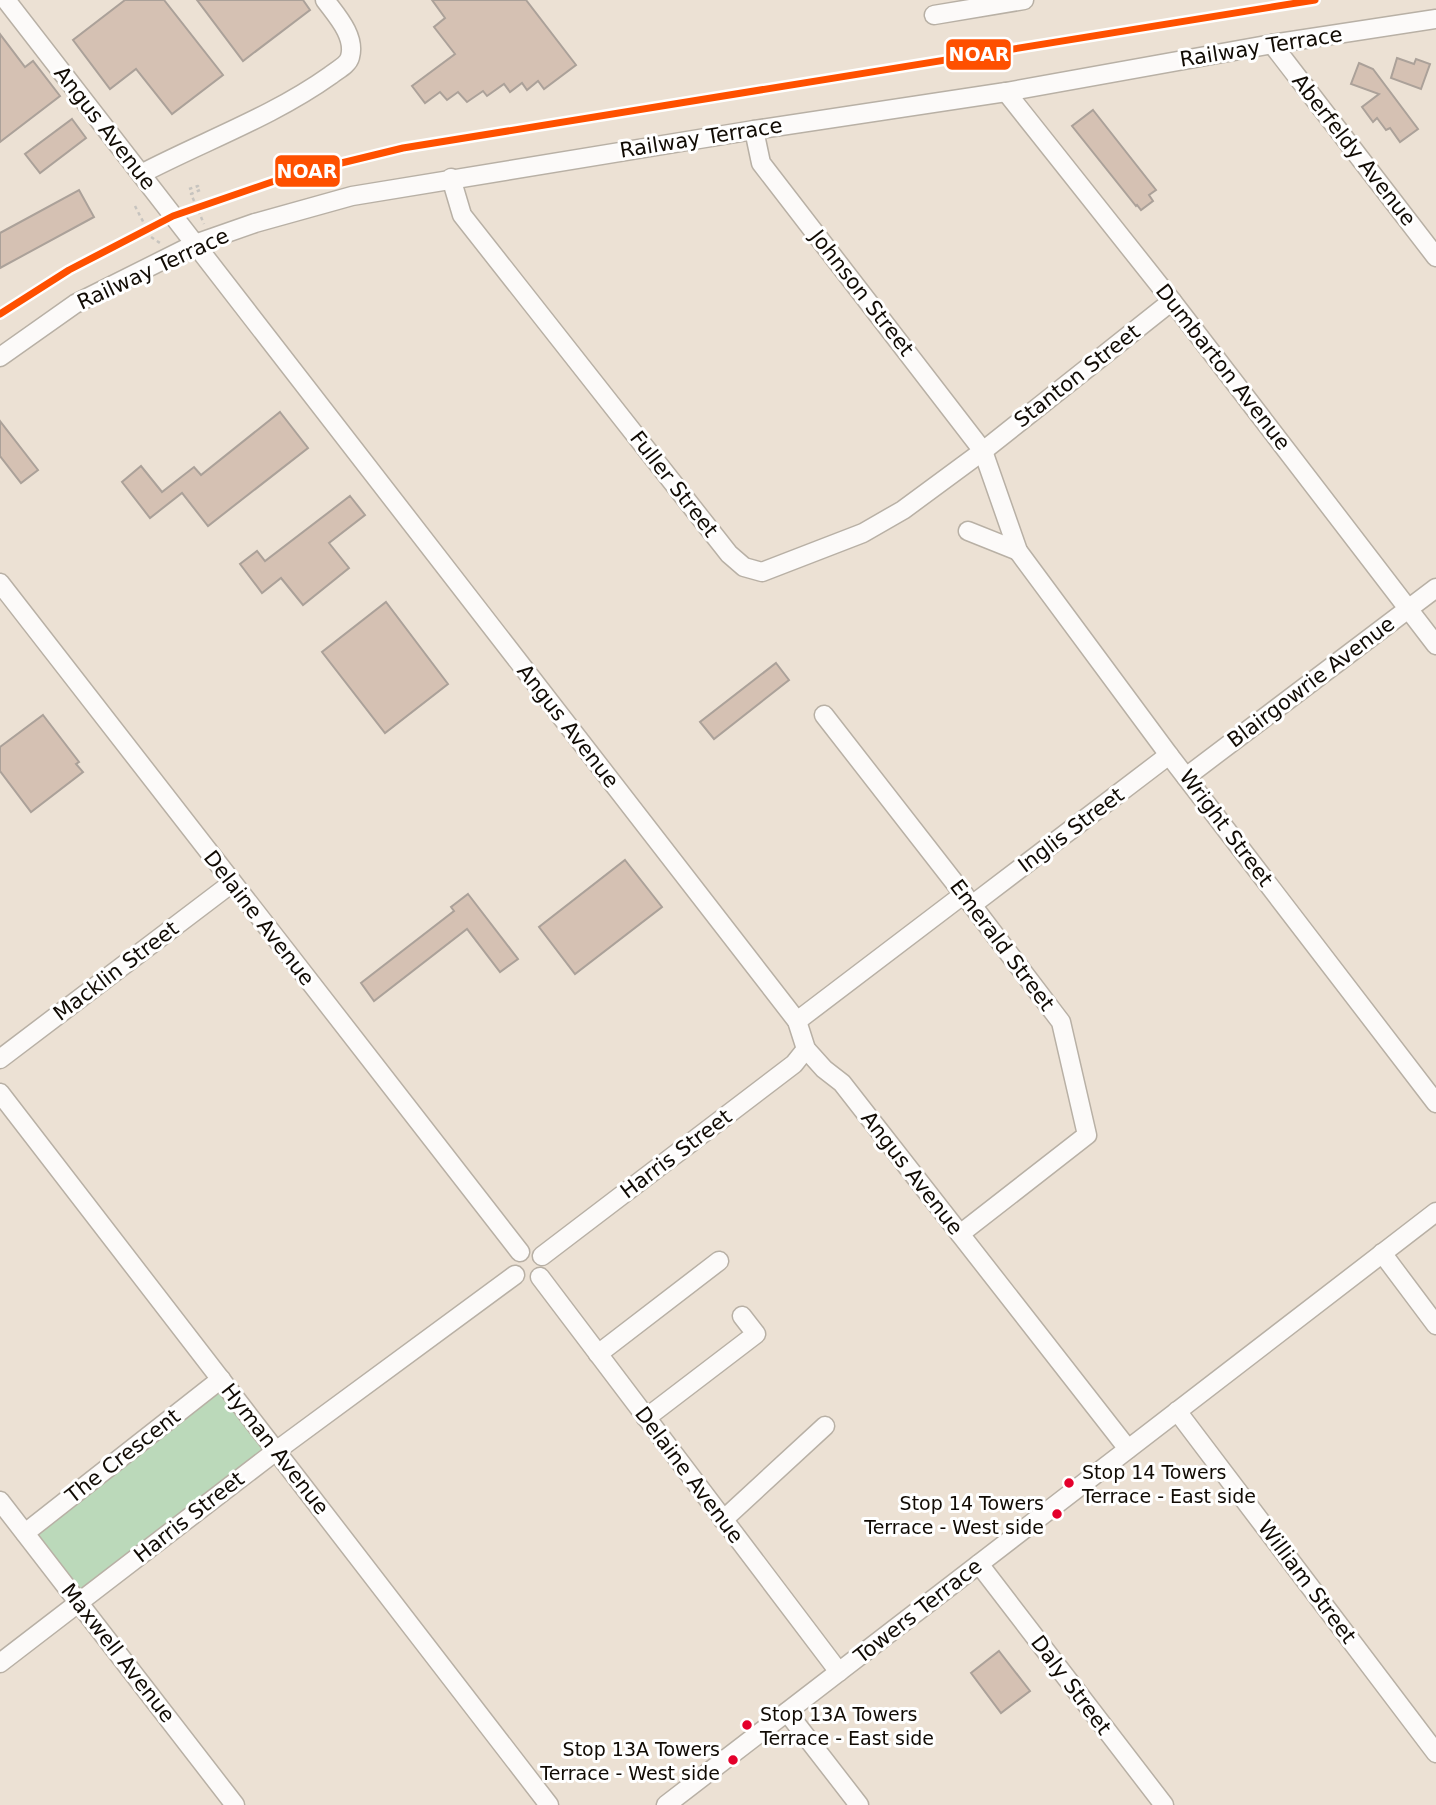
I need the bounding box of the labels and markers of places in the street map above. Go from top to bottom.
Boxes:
place label: Stop 14 Towers Terrace - East side [1081,1461,1256,1507]
marker: Stop 14 Towers Terrace - East side [1062,1476,1076,1490]
place label: Stop 14 Towers Terrace - West side [863,1492,1044,1538]
marker: Stop 14 Towers Terrace - West side [1050,1507,1064,1521]
place label: Stop 13A Towers Terrace - East side [759,1703,934,1749]
marker: Stop 13A Towers Terrace - East side [740,1718,754,1732]
place label: Stop 13A Towers Terrace - West side [539,1738,720,1784]
marker: Stop 13A Towers Terrace - West side [726,1753,740,1767]

